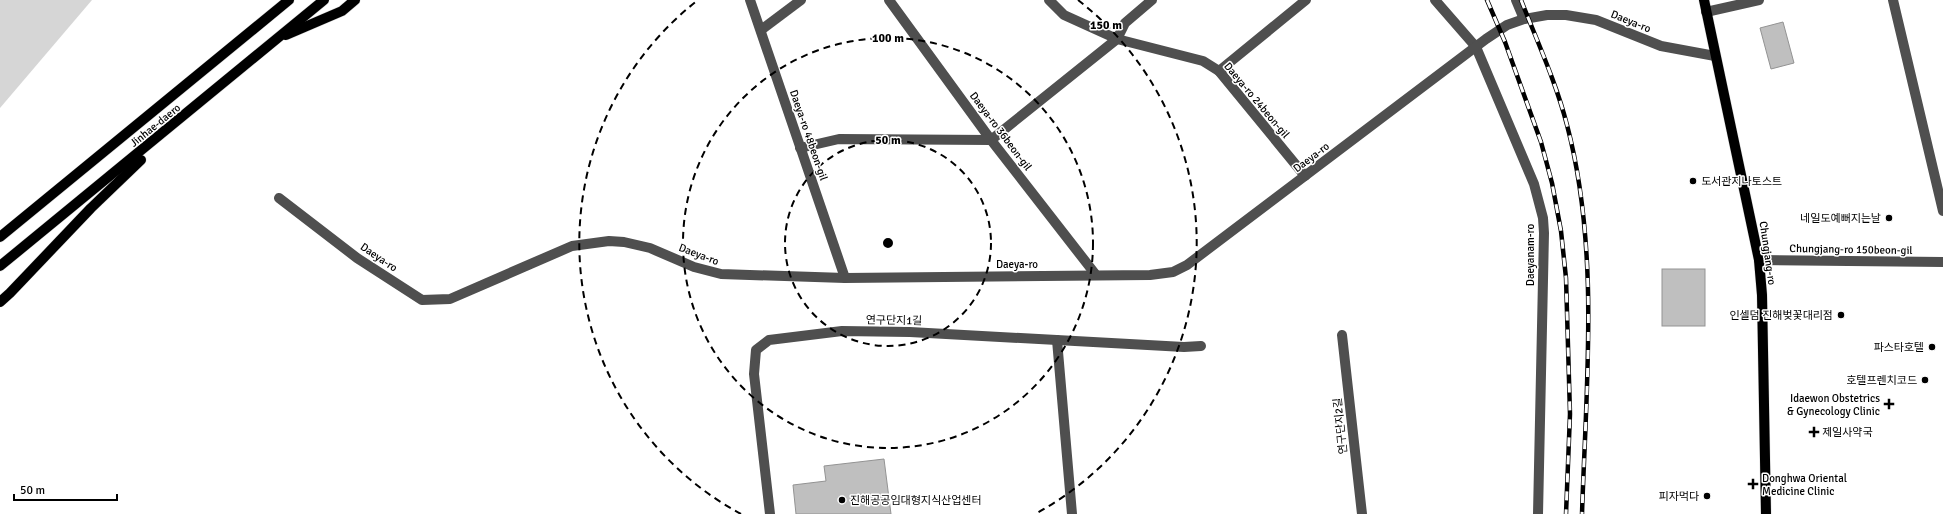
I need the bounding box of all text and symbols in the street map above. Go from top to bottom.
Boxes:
street label: Daeya-ro [1609,8,1653,35]
text: 150 m [1090,18,1122,33]
text: 100 m [872,31,904,46]
street label: Daeya-ro 24beon-gil [1221,60,1292,141]
street label: Daeya-ro 48beon-gil [787,88,830,182]
street label: Daeya-ro 36beon-gil [967,89,1034,173]
street label: Jinhae-daero [127,101,183,150]
text: 50 m [875,133,901,148]
street label: Daeya-ro [1291,139,1332,175]
place label: 도서관지나토스트 [1701,175,1782,188]
marker: 도서관지나토스트 [1688,176,1698,186]
place label: 네일도예뻐지는날 [1800,212,1881,225]
marker: 네일도예뻐지는날 [1884,213,1894,223]
street label: Chungjang-ro [1757,220,1778,286]
street label: Daeyanam-ro [1524,224,1537,286]
centre of rings [881,236,895,250]
street label: Daeya-ro [358,240,400,275]
street label: Daeya-ro [677,241,721,268]
street label: Chungjang-ro 150beon-gil [1789,242,1913,257]
street label: Daeya-ro [996,258,1038,271]
place label: 인셀덤 진해벚꽃대리점 [1729,309,1833,322]
marker: 인셀덤 진해벚꽃대리점 [1836,310,1846,320]
street label: 연구단지1길 [866,314,922,327]
place label: 파스타호텔 [1873,341,1924,354]
marker: 파스타호텔 [1927,342,1937,352]
place label: 호텔프렌치코드 [1846,374,1917,387]
marker: 호텔프렌치코드 [1920,375,1930,385]
place label: Idaewon Obstetrics & Gynecology Clinic [1787,392,1880,418]
street label: 연구단지2길 [1331,397,1350,455]
marker: Idaewon Obstetrics & Gynecology Clinic [1883,398,1895,410]
place label: 제일사약국 [1822,426,1873,439]
marker: 제일사약국 [1809,427,1819,437]
place label: Donghwa Oriental Medicine Clinic [1762,472,1847,498]
scale bar [14,476,117,502]
marker: Donghwa Oriental Medicine Clinic [1747,478,1759,490]
text: 50 m [20,483,45,498]
place label: 피자먹다 [1659,490,1699,503]
marker: 피자먹다 [1702,491,1712,501]
place label: 진해공공임대형지식산업센터 [850,494,982,507]
marker: 진해공공임대형지식산업센터 [837,495,847,505]

